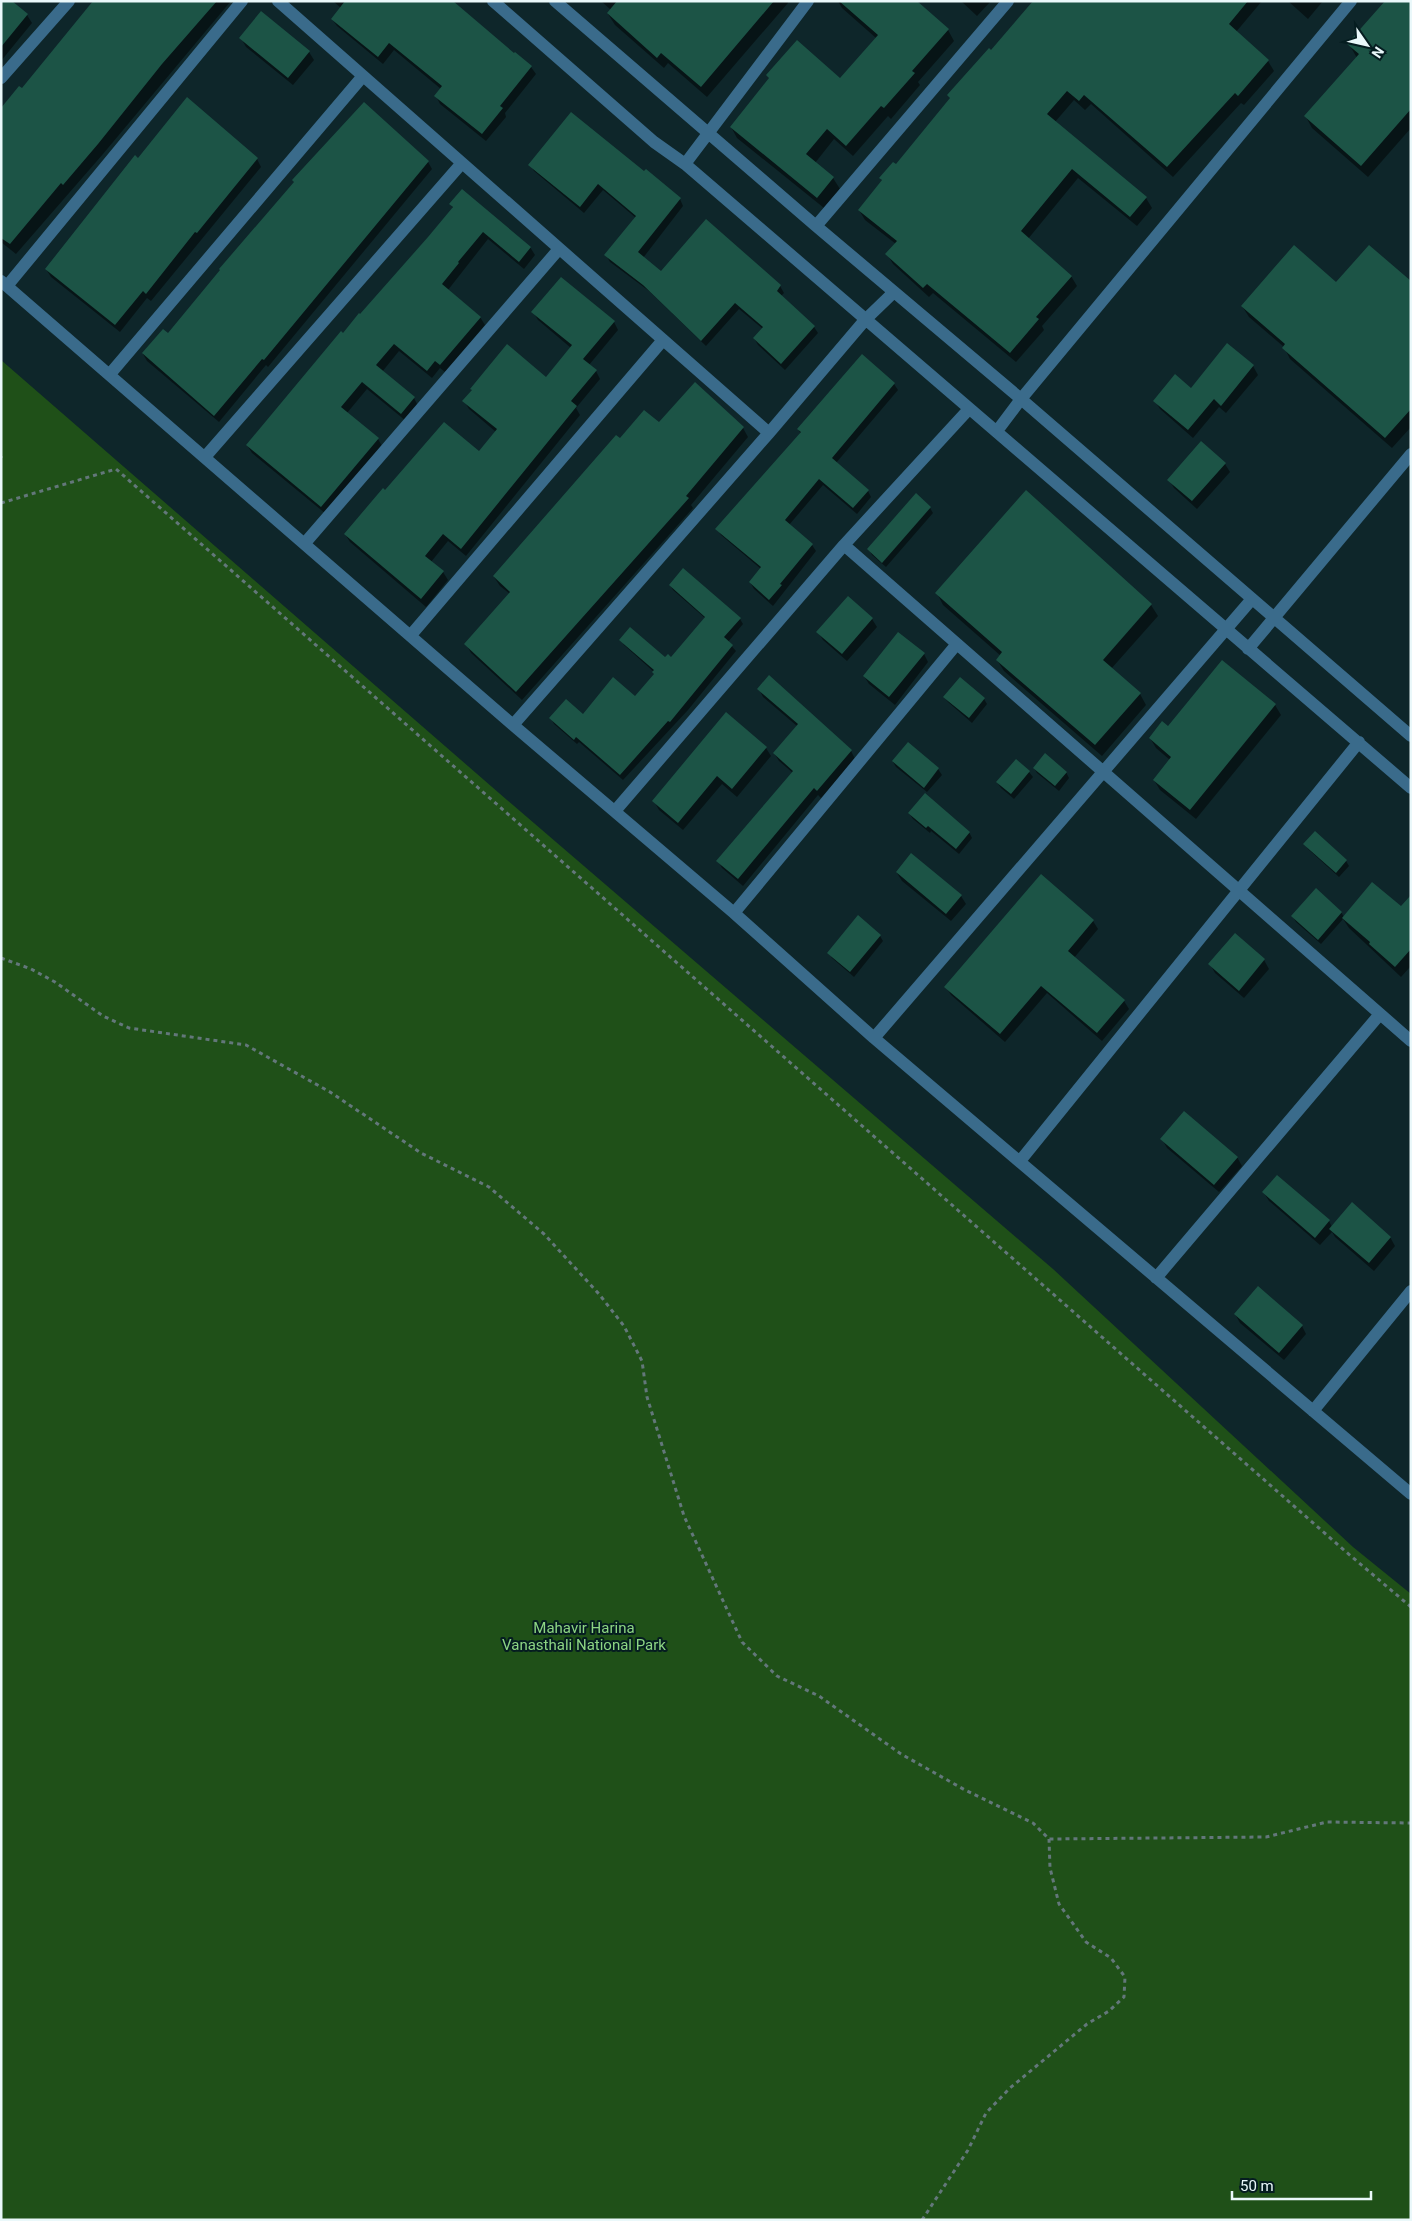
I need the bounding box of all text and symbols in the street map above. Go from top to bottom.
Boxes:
north arrow [1342,20,1392,70]
text: N [1368,44,1387,61]
park label: Mahavir Harina Vanasthali National Park [502,1619,666,1654]
scale bar [1232,2168,1371,2200]
text: 50 m [1240,2177,1274,2195]

